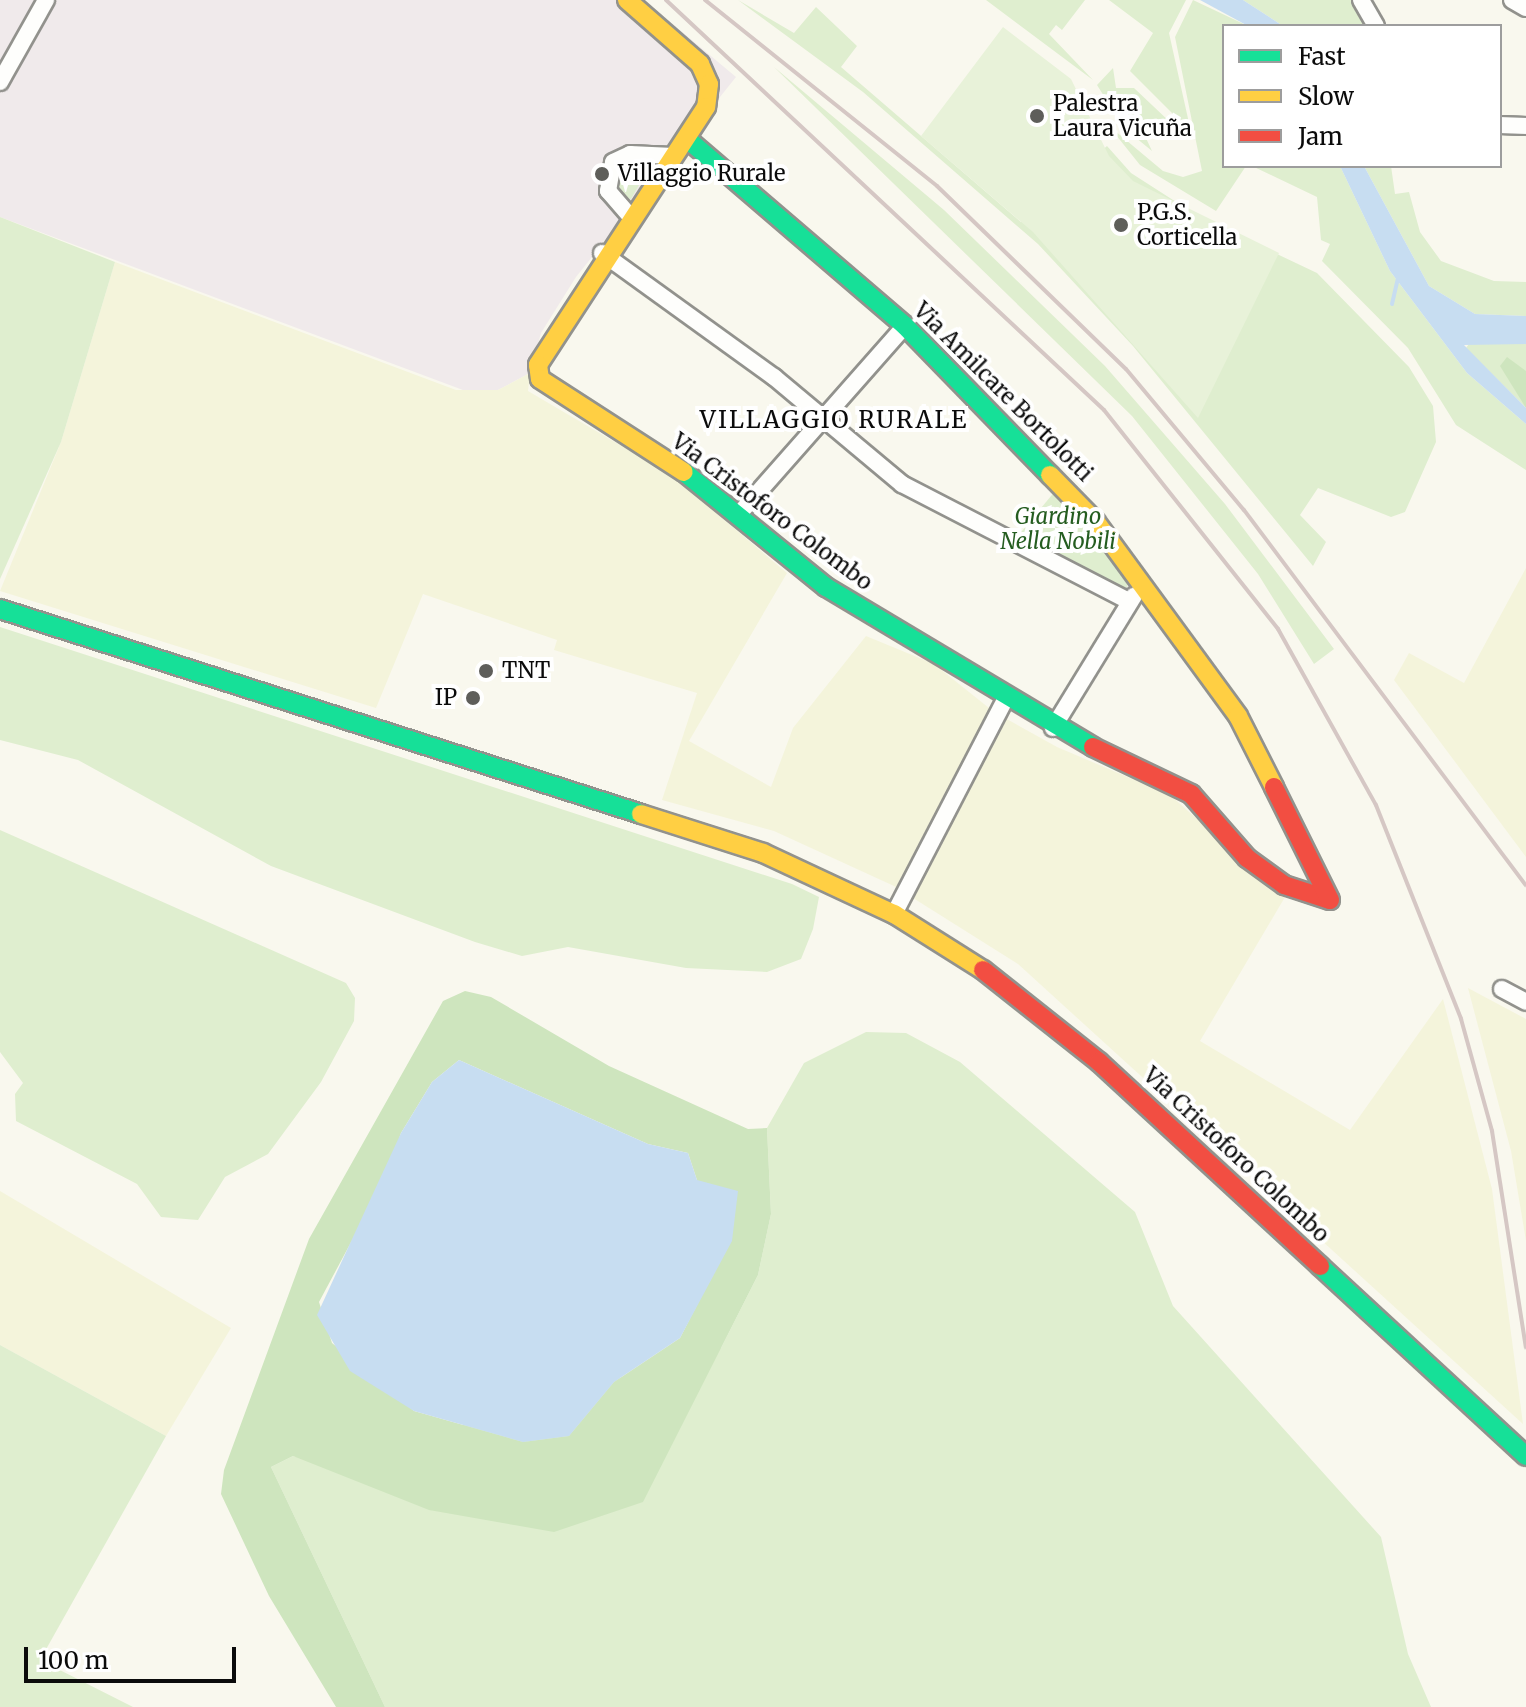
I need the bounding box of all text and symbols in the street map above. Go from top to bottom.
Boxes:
legend [1222,24,1502,168]
text: Fast [1298,41,1346,72]
text: Slow [1298,81,1354,112]
place label: Palestra Laura Vicuña [1053,90,1192,142]
marker: Palestra Laura Vicuña [1028,107,1046,125]
text: Jam [1298,121,1343,152]
place label: Villaggio Rurale [618,161,786,187]
marker: Villaggio Rurale [593,165,611,183]
place label: P.G.S. Corticella [1137,199,1237,250]
marker: P.G.S. Corticella [1112,216,1130,234]
street label: Via Amilcare Bortolotti [908,297,1098,487]
district label: VILLAGGIO RURALE [700,406,968,434]
street label: Via Cristoforo Colombo [667,428,877,596]
park label: Giardino Nella Nobili [1000,503,1116,554]
place label: TNT [502,658,550,684]
marker: TNT [477,662,495,680]
place label: IP [435,685,457,711]
marker: IP [464,689,482,707]
street label: Via Cristoforo Colombo [1138,1062,1334,1248]
scale bar [28,1631,240,1681]
text: 100 m [38,1645,108,1676]

